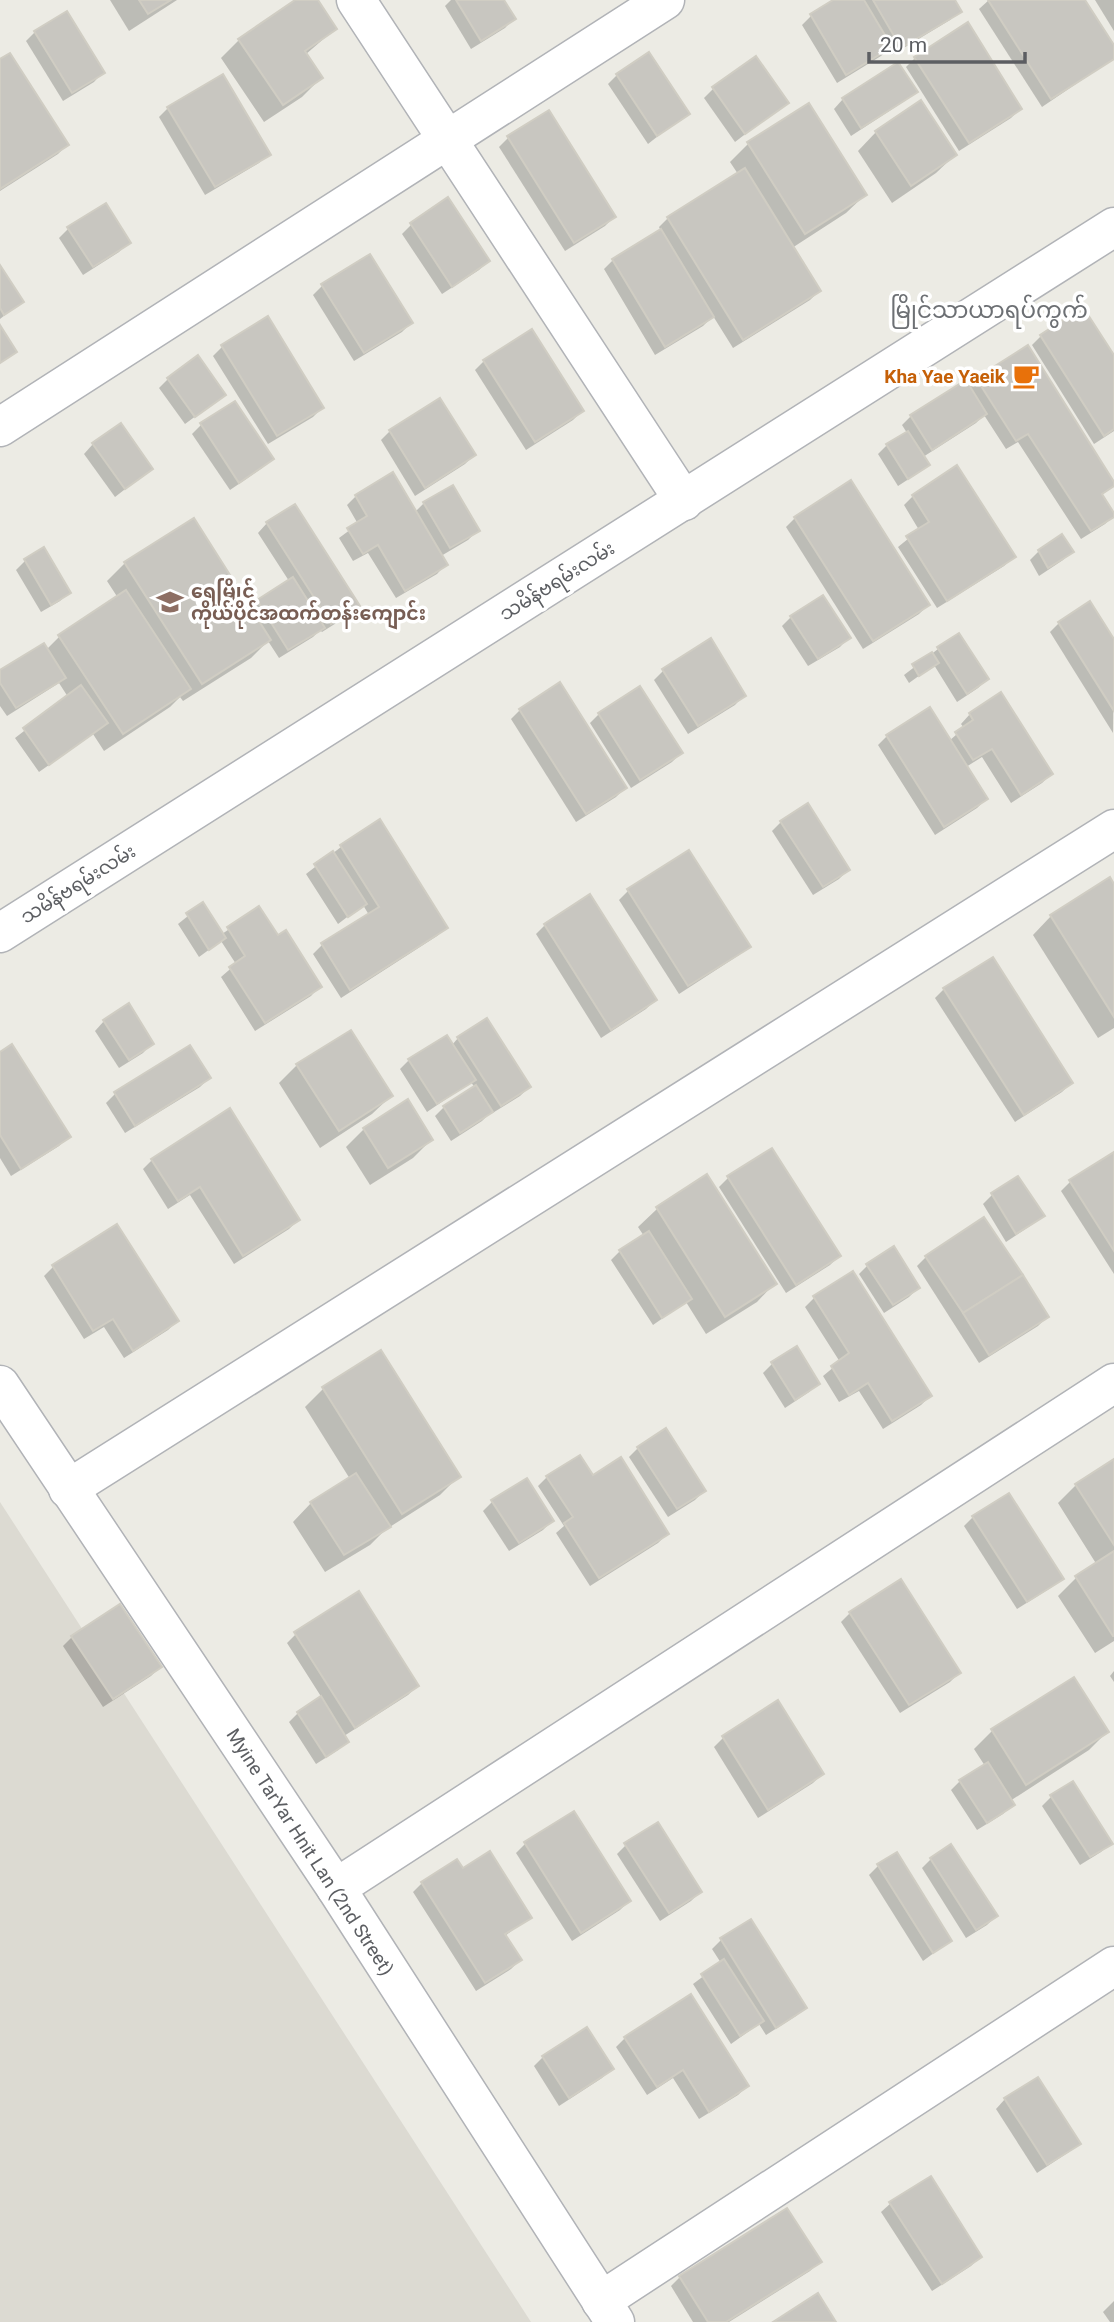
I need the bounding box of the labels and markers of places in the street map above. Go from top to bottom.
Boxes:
cafe icon: Kha Yae Yaeik [1011,361,1041,391]
place label: Kha Yae Yaeik [884,365,1006,388]
place label: ရွှေမြိုင် ကိုယ်ပိုင်အထက်တန်းကျောင်း [191,578,426,630]
school or university icon: ရွှေမြိုင် ကိုယ်ပိုင်အထက်တန်းကျောင်း [155,587,185,617]

